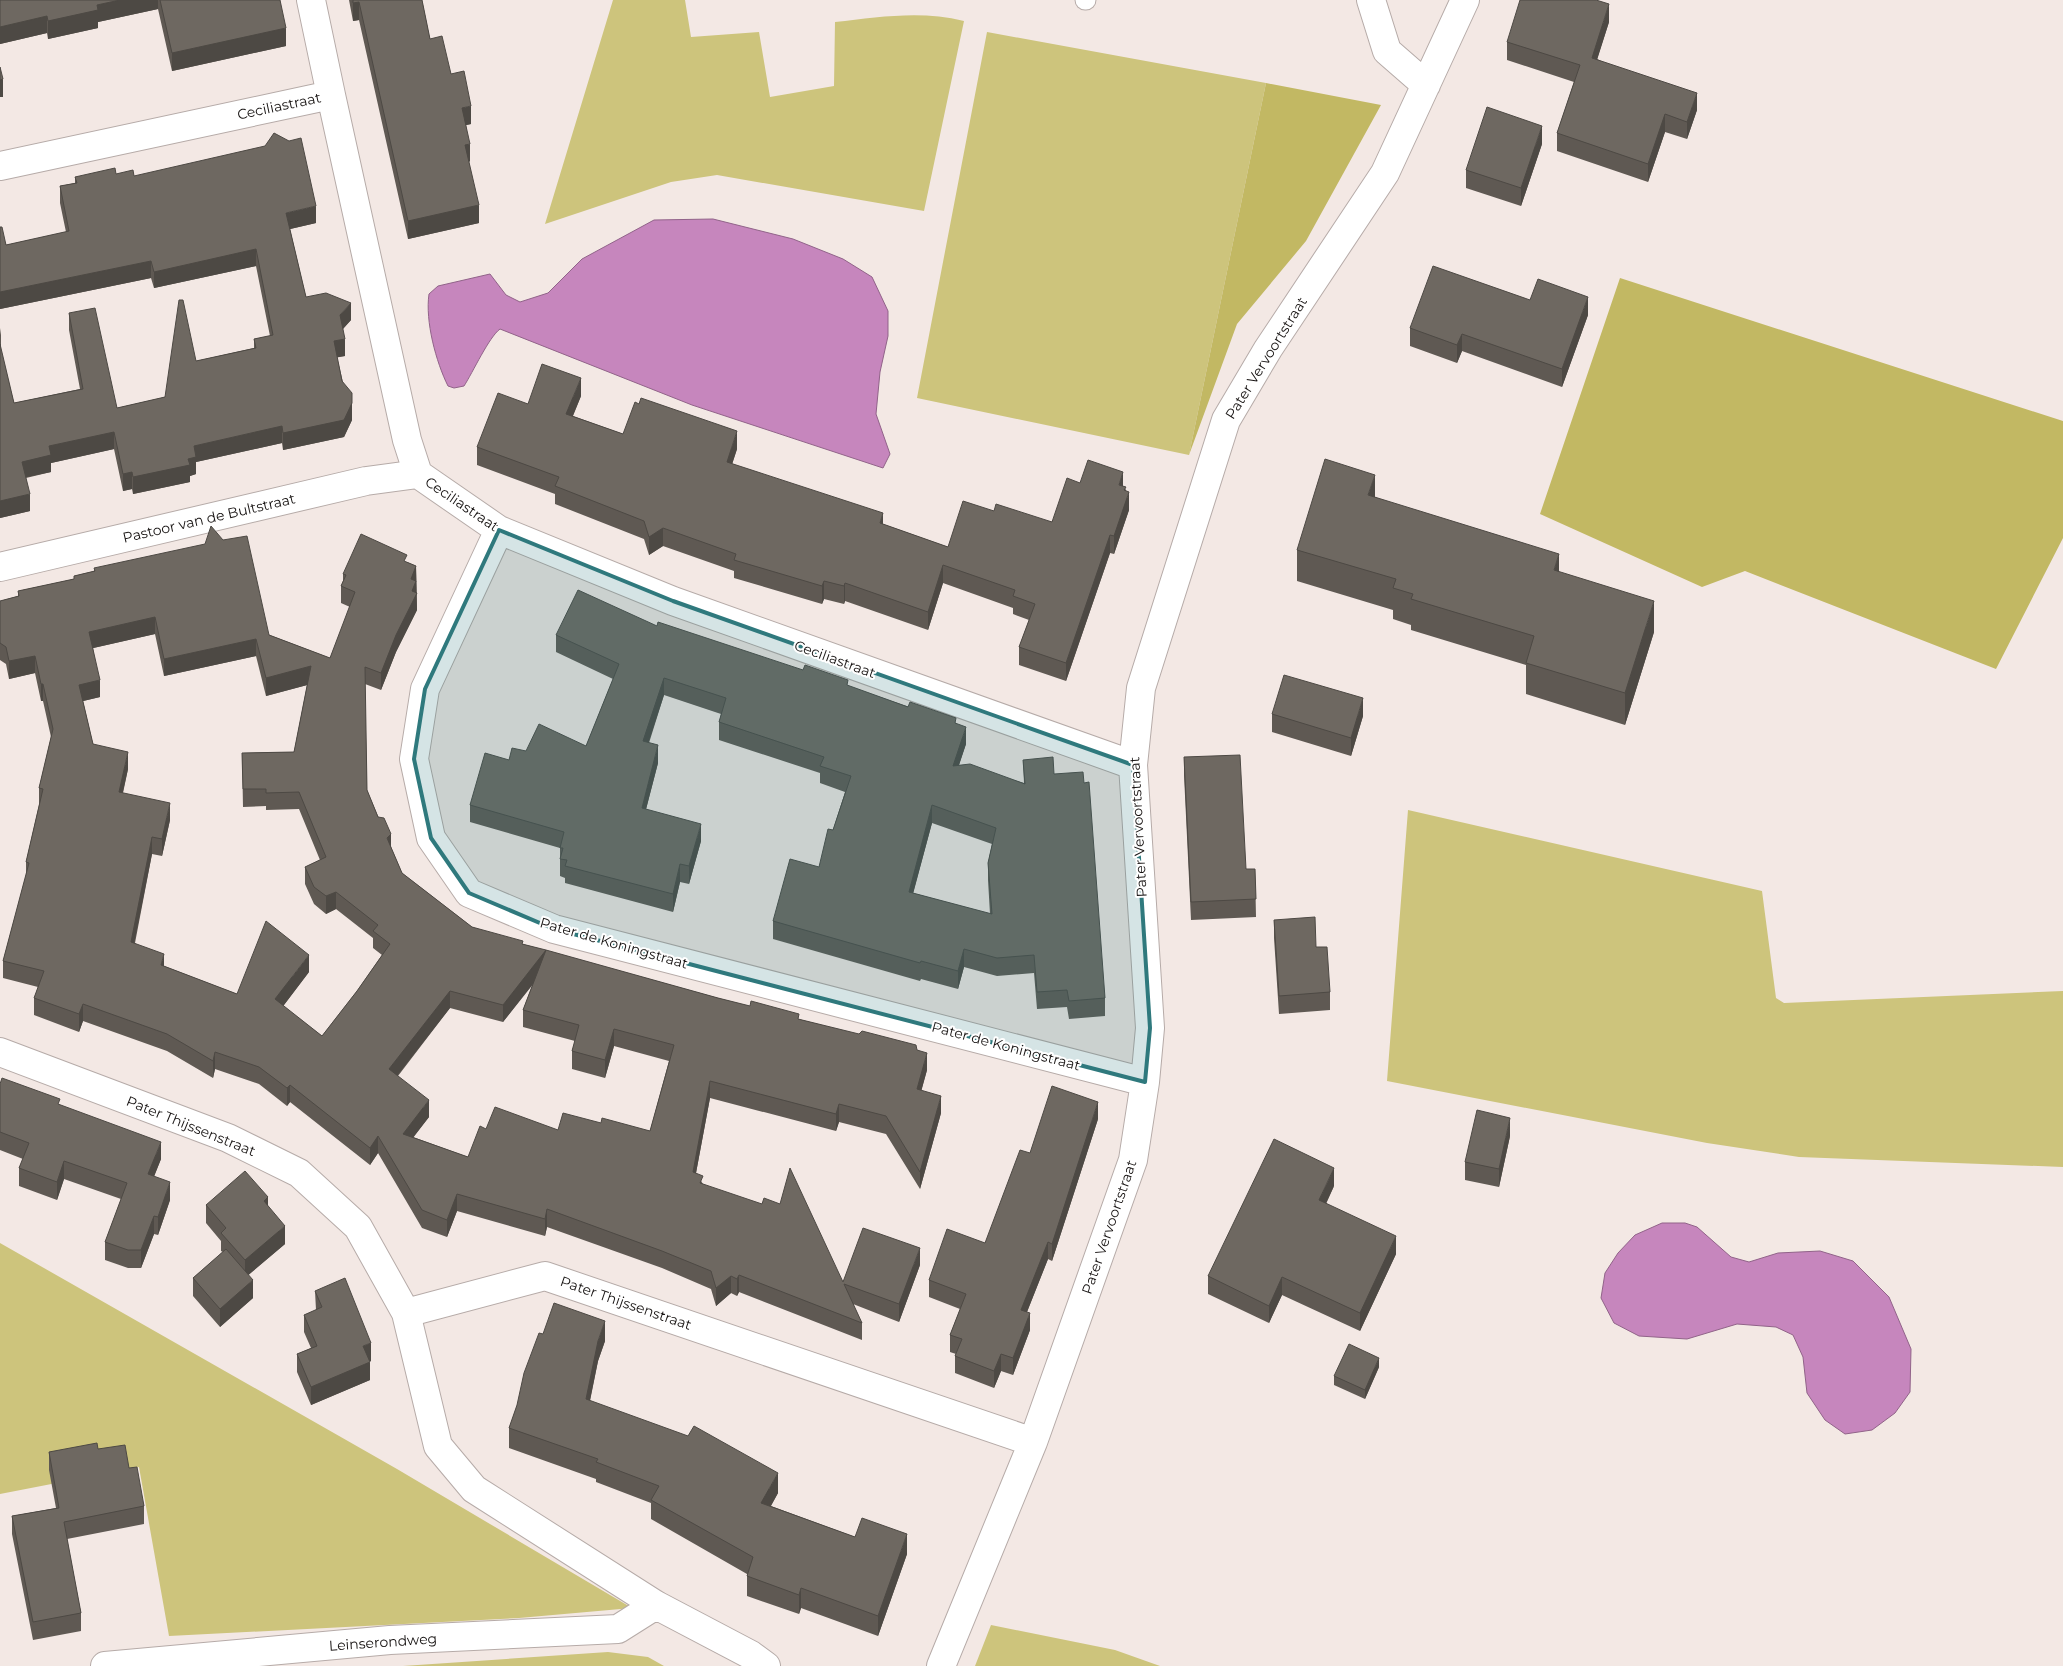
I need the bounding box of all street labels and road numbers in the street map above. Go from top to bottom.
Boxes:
street label: Ceciliastraat [235,88,323,124]
street label: Pater Vervoortstraat [1221,293,1311,422]
street label: Ceciliastraat [422,473,503,535]
street label: Pastoor van de Bultstraat [121,489,297,547]
street label: Ceciliastraat [792,636,878,682]
street label: Pater Vervoortstraat [1125,756,1151,898]
street label: Pater de Koningstraat [538,913,690,973]
street label: Pater de Koningstraat [930,1017,1083,1075]
street label: Pater Thijssenstraat [124,1092,259,1160]
street label: Pater Vervoortstraat [1078,1157,1141,1296]
street label: Pater Thijssenstraat [558,1272,694,1334]
street label: Leinserondweg [328,1629,438,1655]

